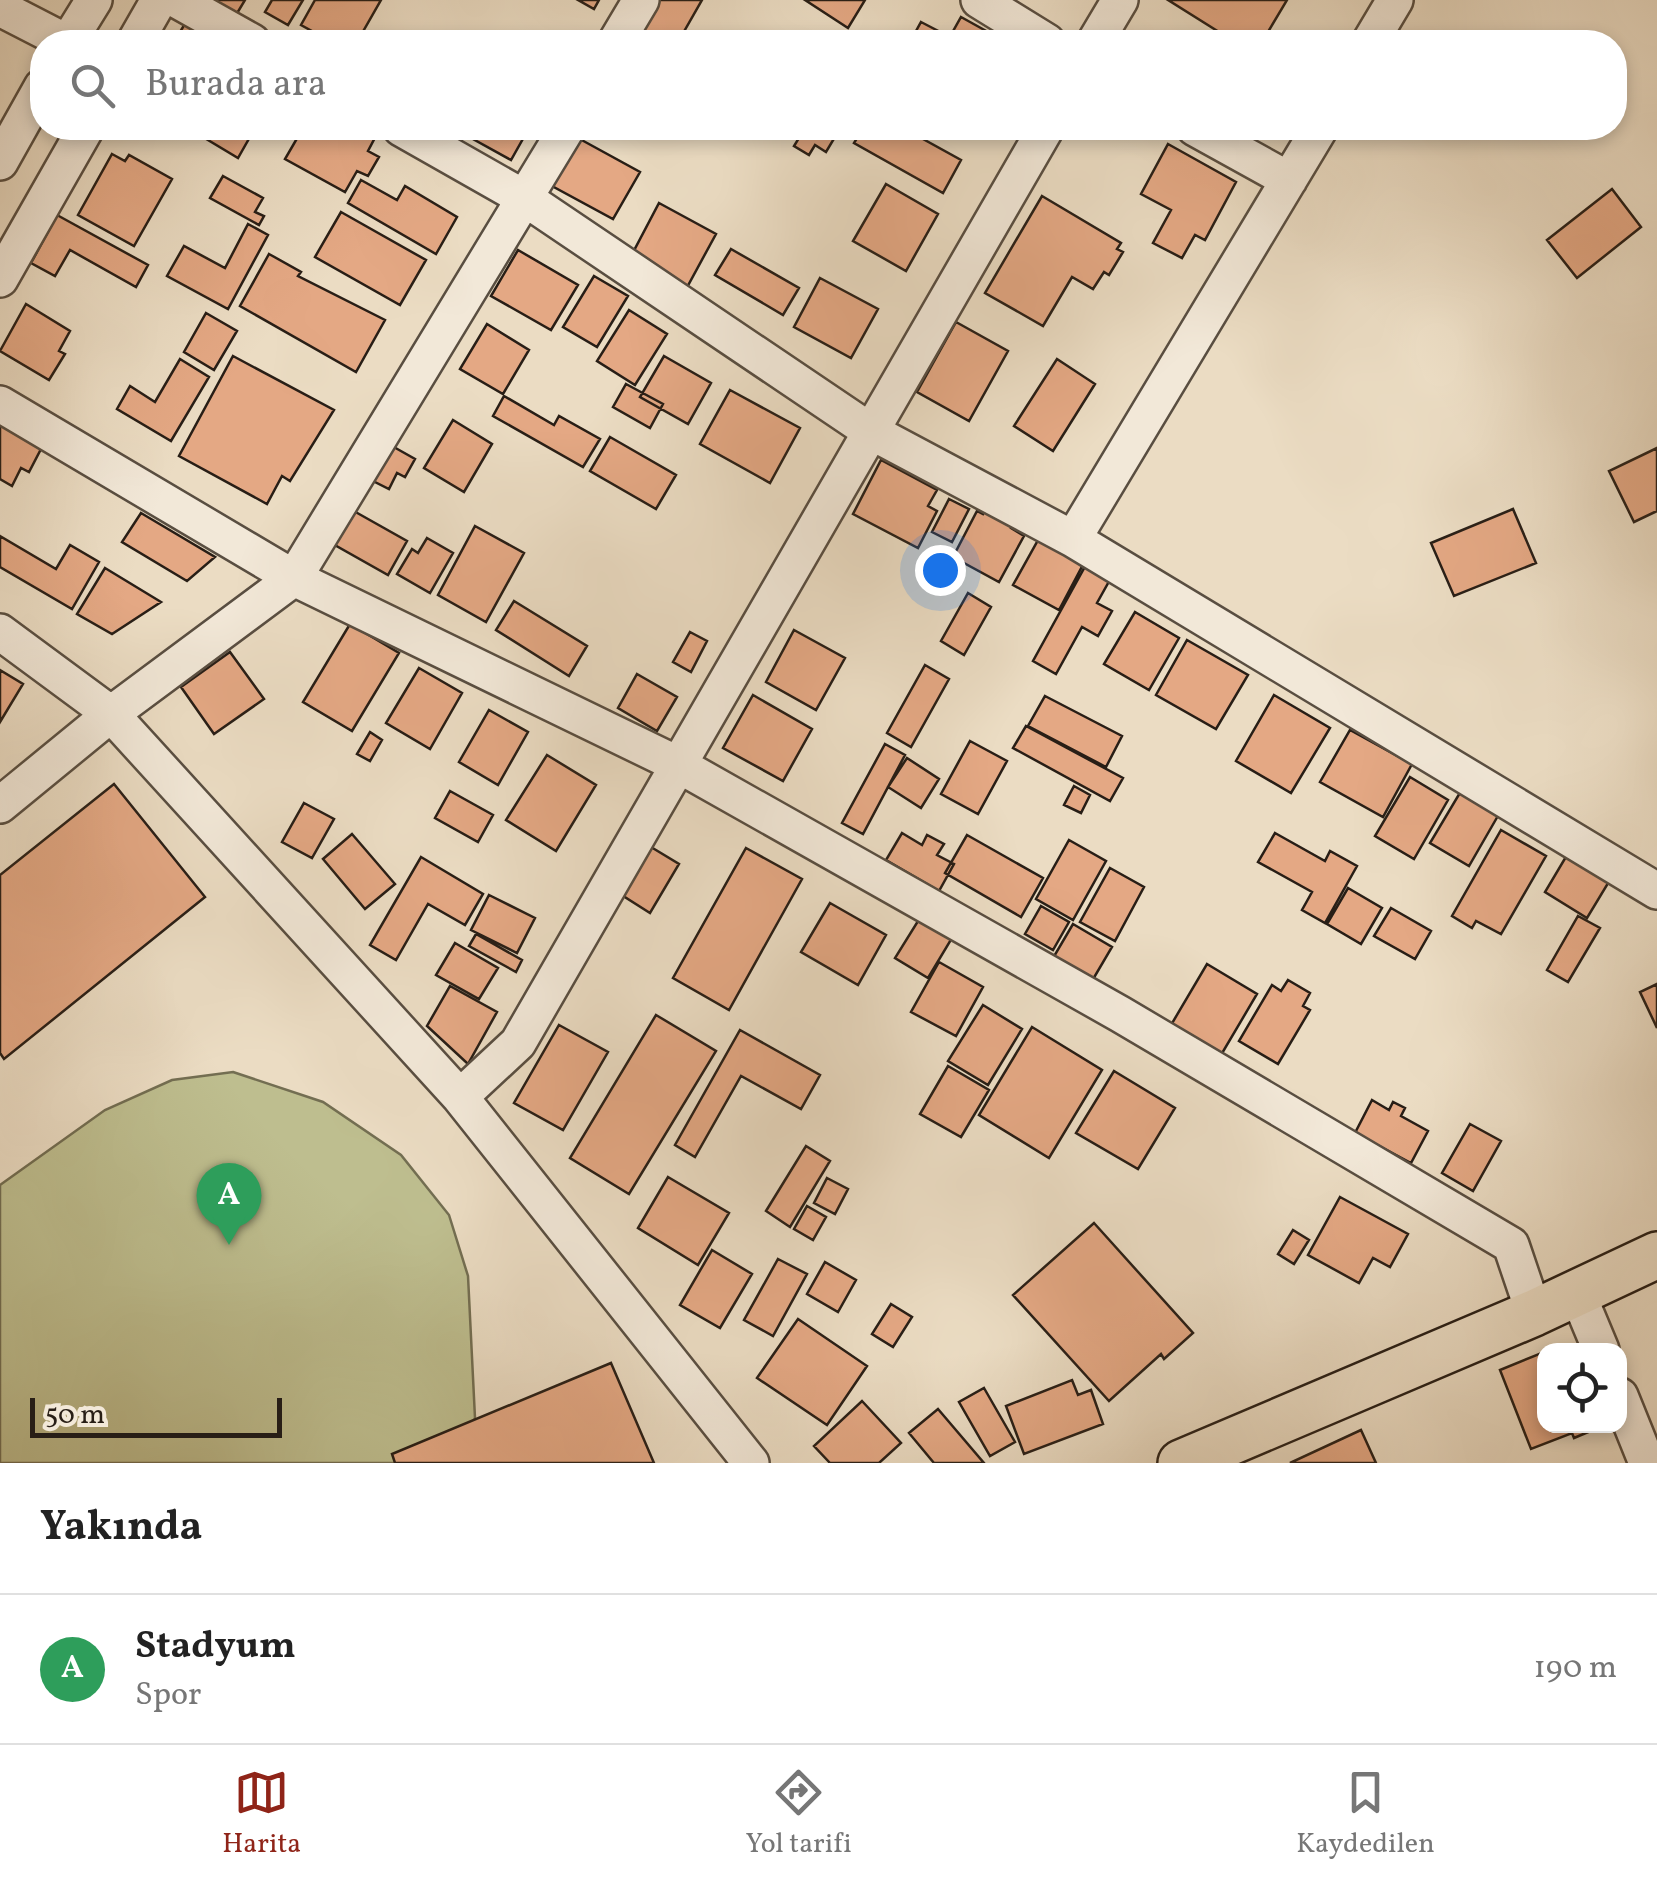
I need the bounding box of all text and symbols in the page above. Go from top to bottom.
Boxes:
search box [30,30,1627,140]
icon: search [65,58,120,113]
text: Burada ara [145,59,327,112]
your location [915,545,966,596]
pin: A [196,1162,262,1245]
map controls [1537,1343,1627,1433]
button: locate [1537,1343,1627,1433]
scale bar [30,1393,282,1438]
text: 50 m [45,1396,105,1435]
text: Yakında [40,1499,203,1558]
text: Stadyum [135,1621,296,1674]
text: A [61,1647,84,1691]
text: 190 m [1533,1647,1617,1691]
text: Spor [135,1674,201,1718]
tab: Harita [222,1765,301,1864]
tab: Yol tarifi [746,1765,852,1864]
tab: Kaydedilen [1296,1765,1435,1864]

